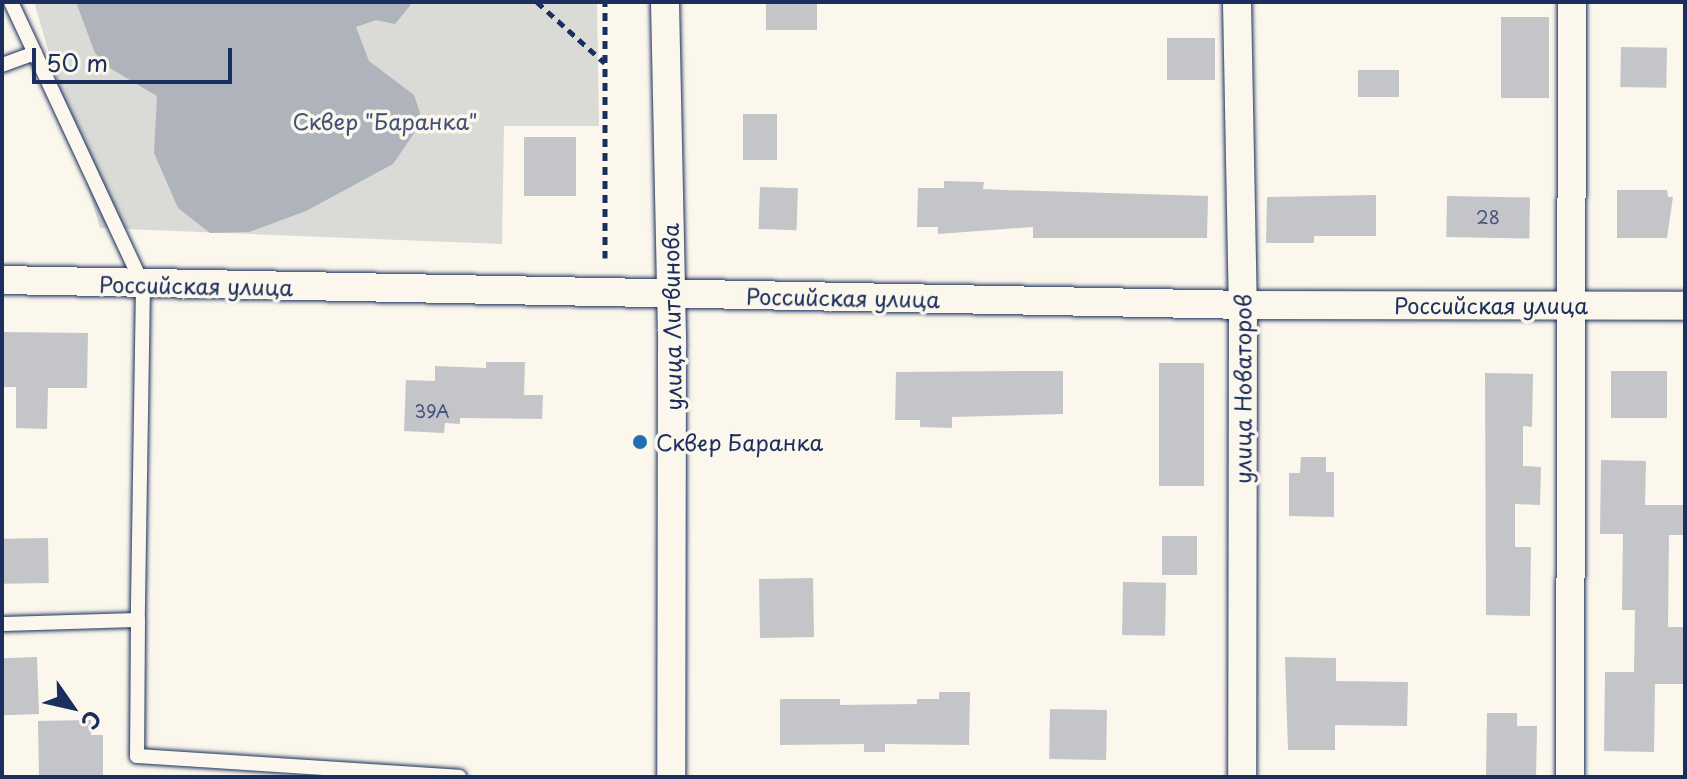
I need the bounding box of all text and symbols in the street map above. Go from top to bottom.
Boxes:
scale bar [36,32,236,82]
text: 50 m [46,44,108,80]
park label: Сквер "Баранка" [292,108,478,134]
house number: 28 [1476,206,1500,228]
street label: улица Литвинова [656,222,686,412]
street label: Российская улица [98,270,294,300]
street label: Российская улица [745,282,941,312]
street label: Российская улица [1393,292,1589,318]
street label: улица Новаторов [1229,293,1255,485]
house number: 39А [414,400,450,422]
place label: Сквер Баранка [656,429,825,455]
marker: Сквер Баранка [631,433,649,451]
north arrow [32,667,112,747]
text: С [74,705,111,737]

